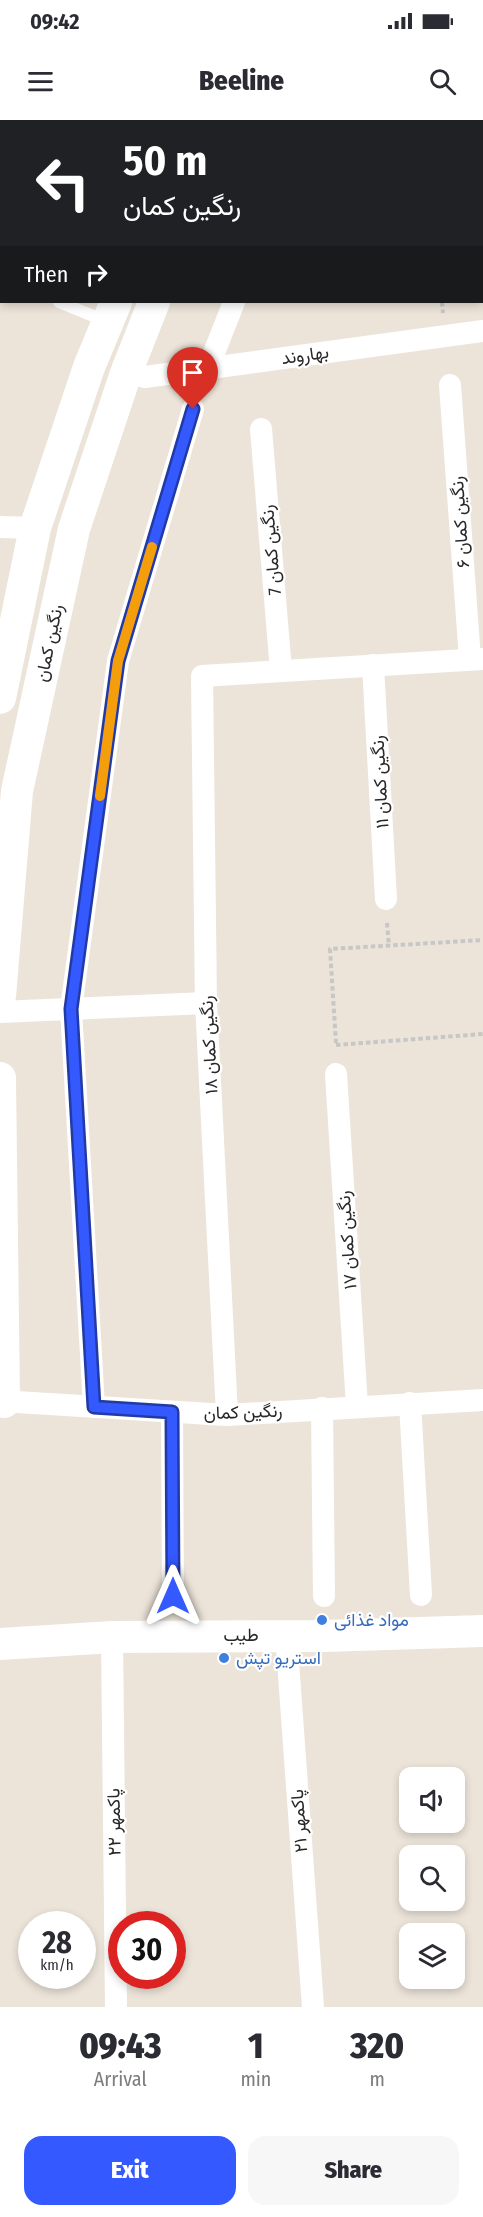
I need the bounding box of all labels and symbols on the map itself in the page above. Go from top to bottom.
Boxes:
street label: بهاروند [280,341,330,369]
pin [167,347,218,409]
street label: رنگین کمان ۶ [446,475,474,569]
street label: رنگین کمان 7 [256,504,286,596]
street label: رنگین کمان [30,602,68,684]
street label: رنگین کمان ۱۱ [367,735,393,829]
street label: رنگین کمان ۱۸ [195,995,223,1095]
street label: رنگین کمان ۱۷ [333,1190,361,1290]
street label: رنگین کمان [203,1400,283,1424]
position arrow [141,1564,205,1628]
place label: مواد غذائی [334,1609,409,1631]
marker: مواد غذائی [315,1613,329,1627]
street label: طیب [223,1624,259,1646]
place label: استریو تپش [236,1647,321,1670]
marker: استریو تپش [217,1651,231,1665]
street label: پاکمهر ۲۲ [102,1788,127,1856]
street label: پاکمهر ۲۱ [286,1789,313,1853]
speed limit sign: 30 [108,1911,186,1989]

